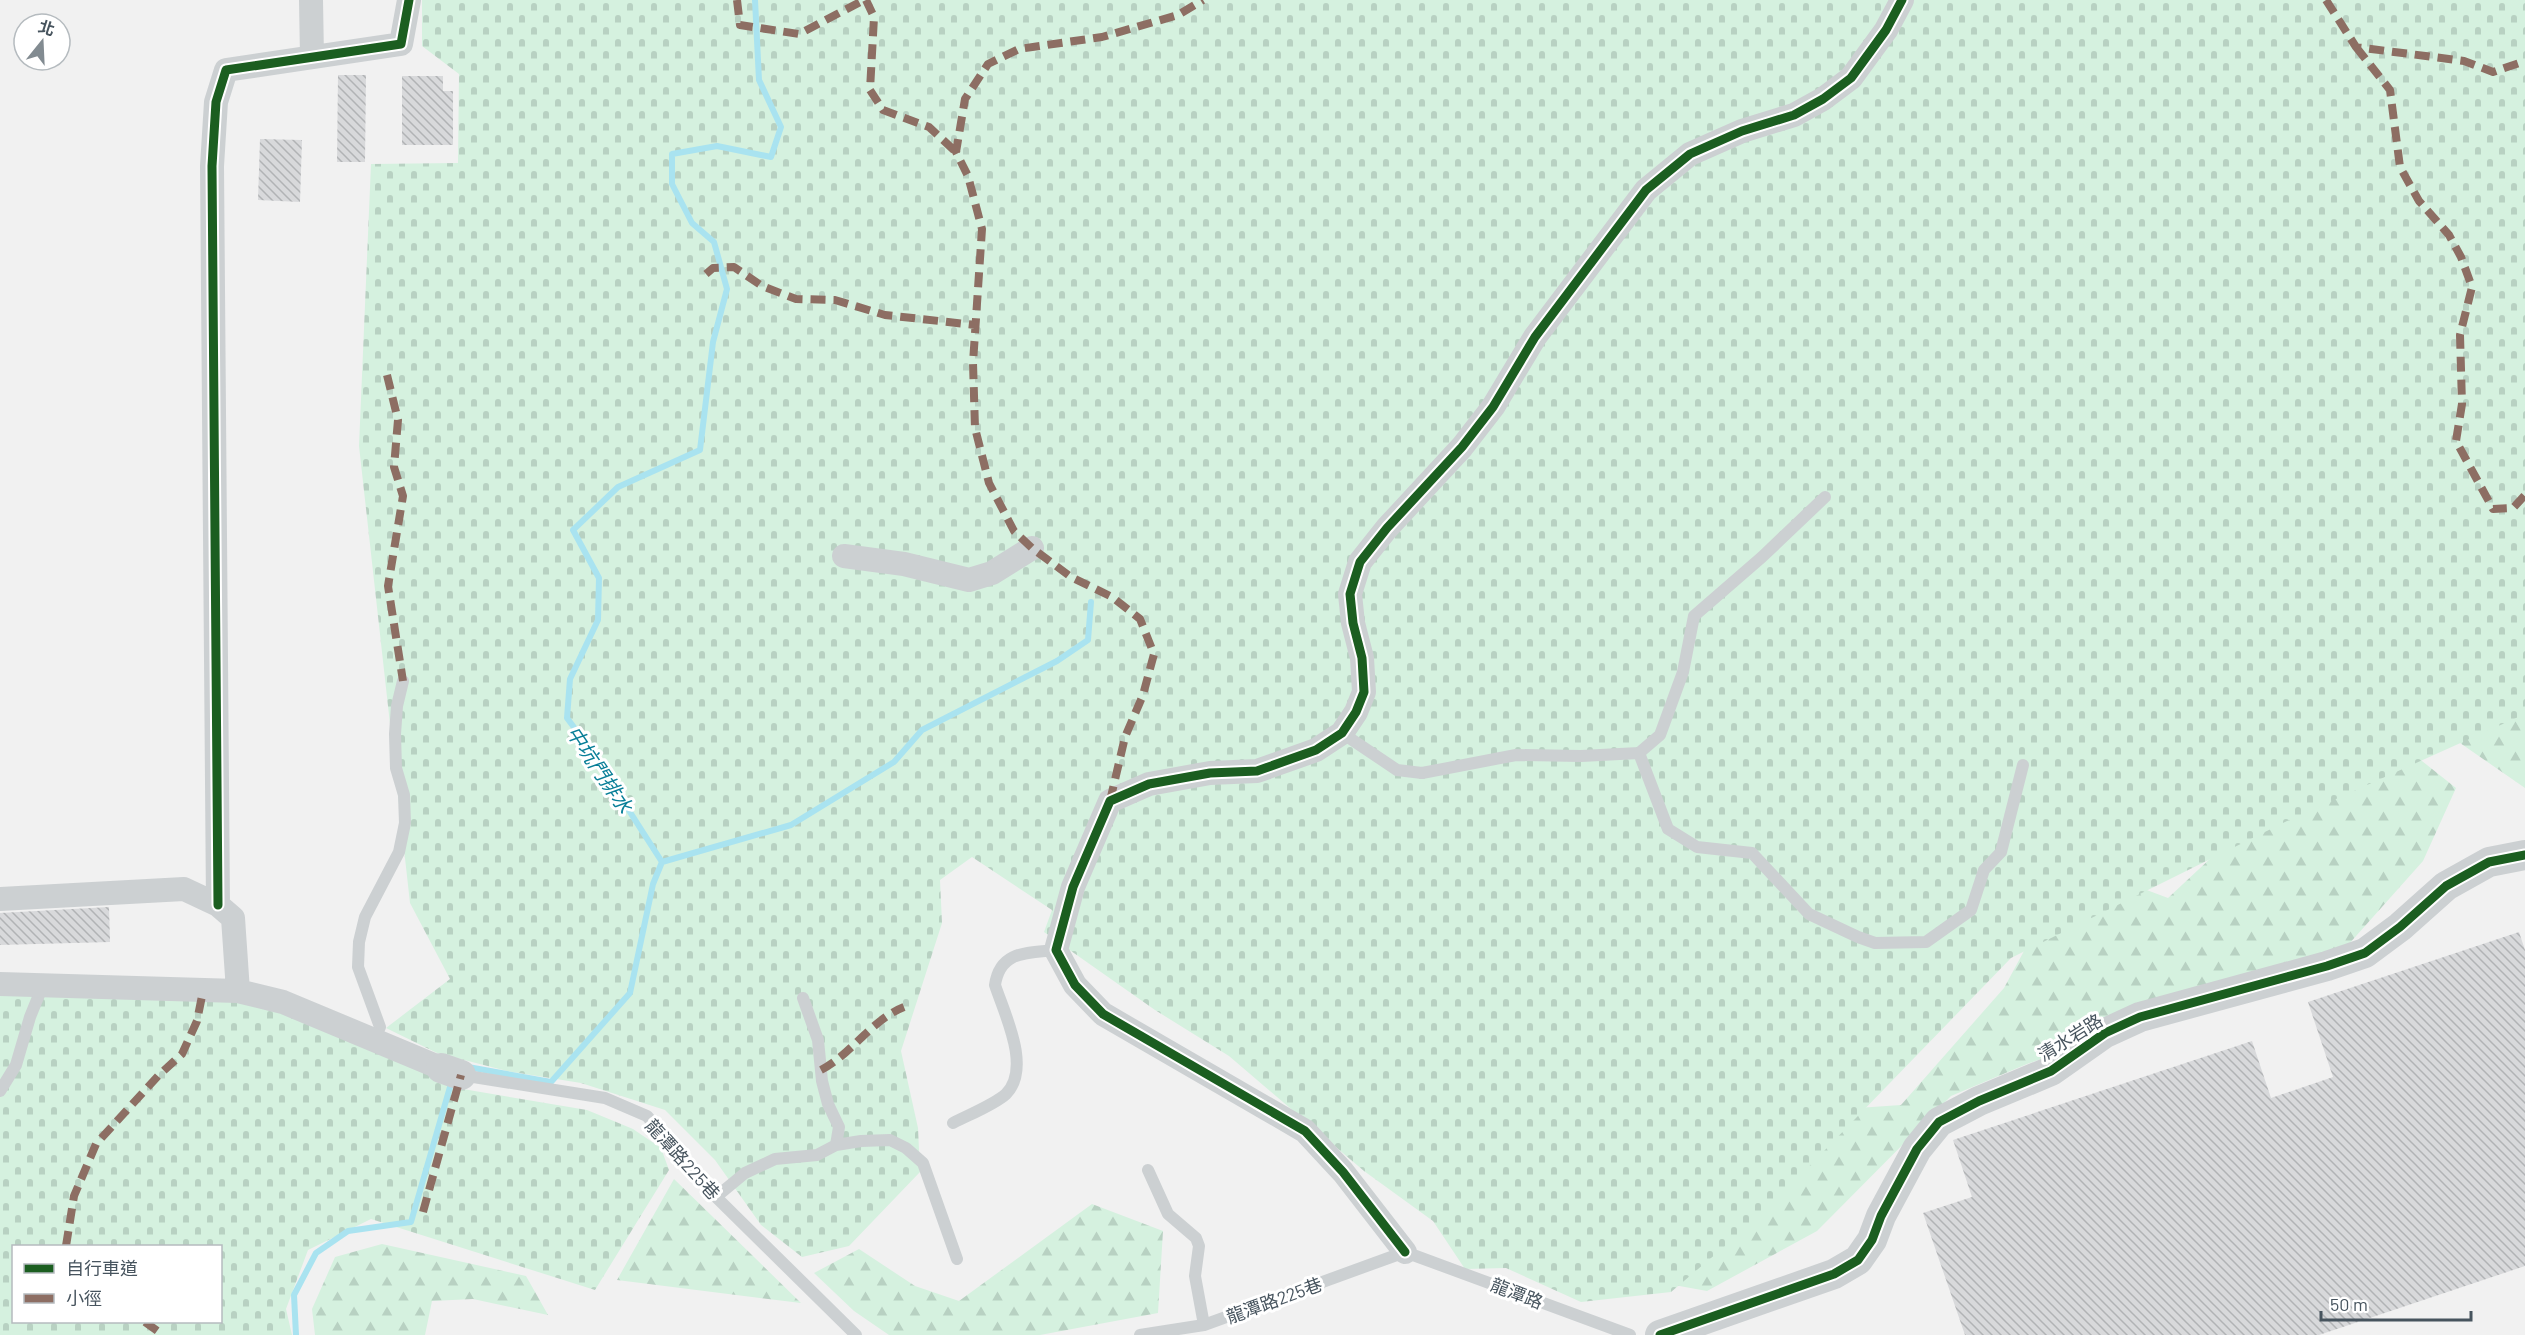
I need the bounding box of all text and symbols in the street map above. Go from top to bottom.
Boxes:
north arrow [12,12,72,72]
text: 北 [36,16,57,39]
water label: 中坑門排水 [562,721,638,818]
street label: 清水岩路 [2034,1009,2106,1065]
street label: 龍潭路225巷 [641,1114,725,1204]
legend [12,1245,222,1323]
text: 自行車道 [66,1257,138,1279]
street label: 龍潭路225巷 [1223,1272,1325,1328]
street label: 龍潭路 [1488,1273,1546,1313]
scale bar [2321,1284,2471,1322]
text: 小徑 [66,1287,102,1309]
text: 50 m [2330,1293,2368,1315]

